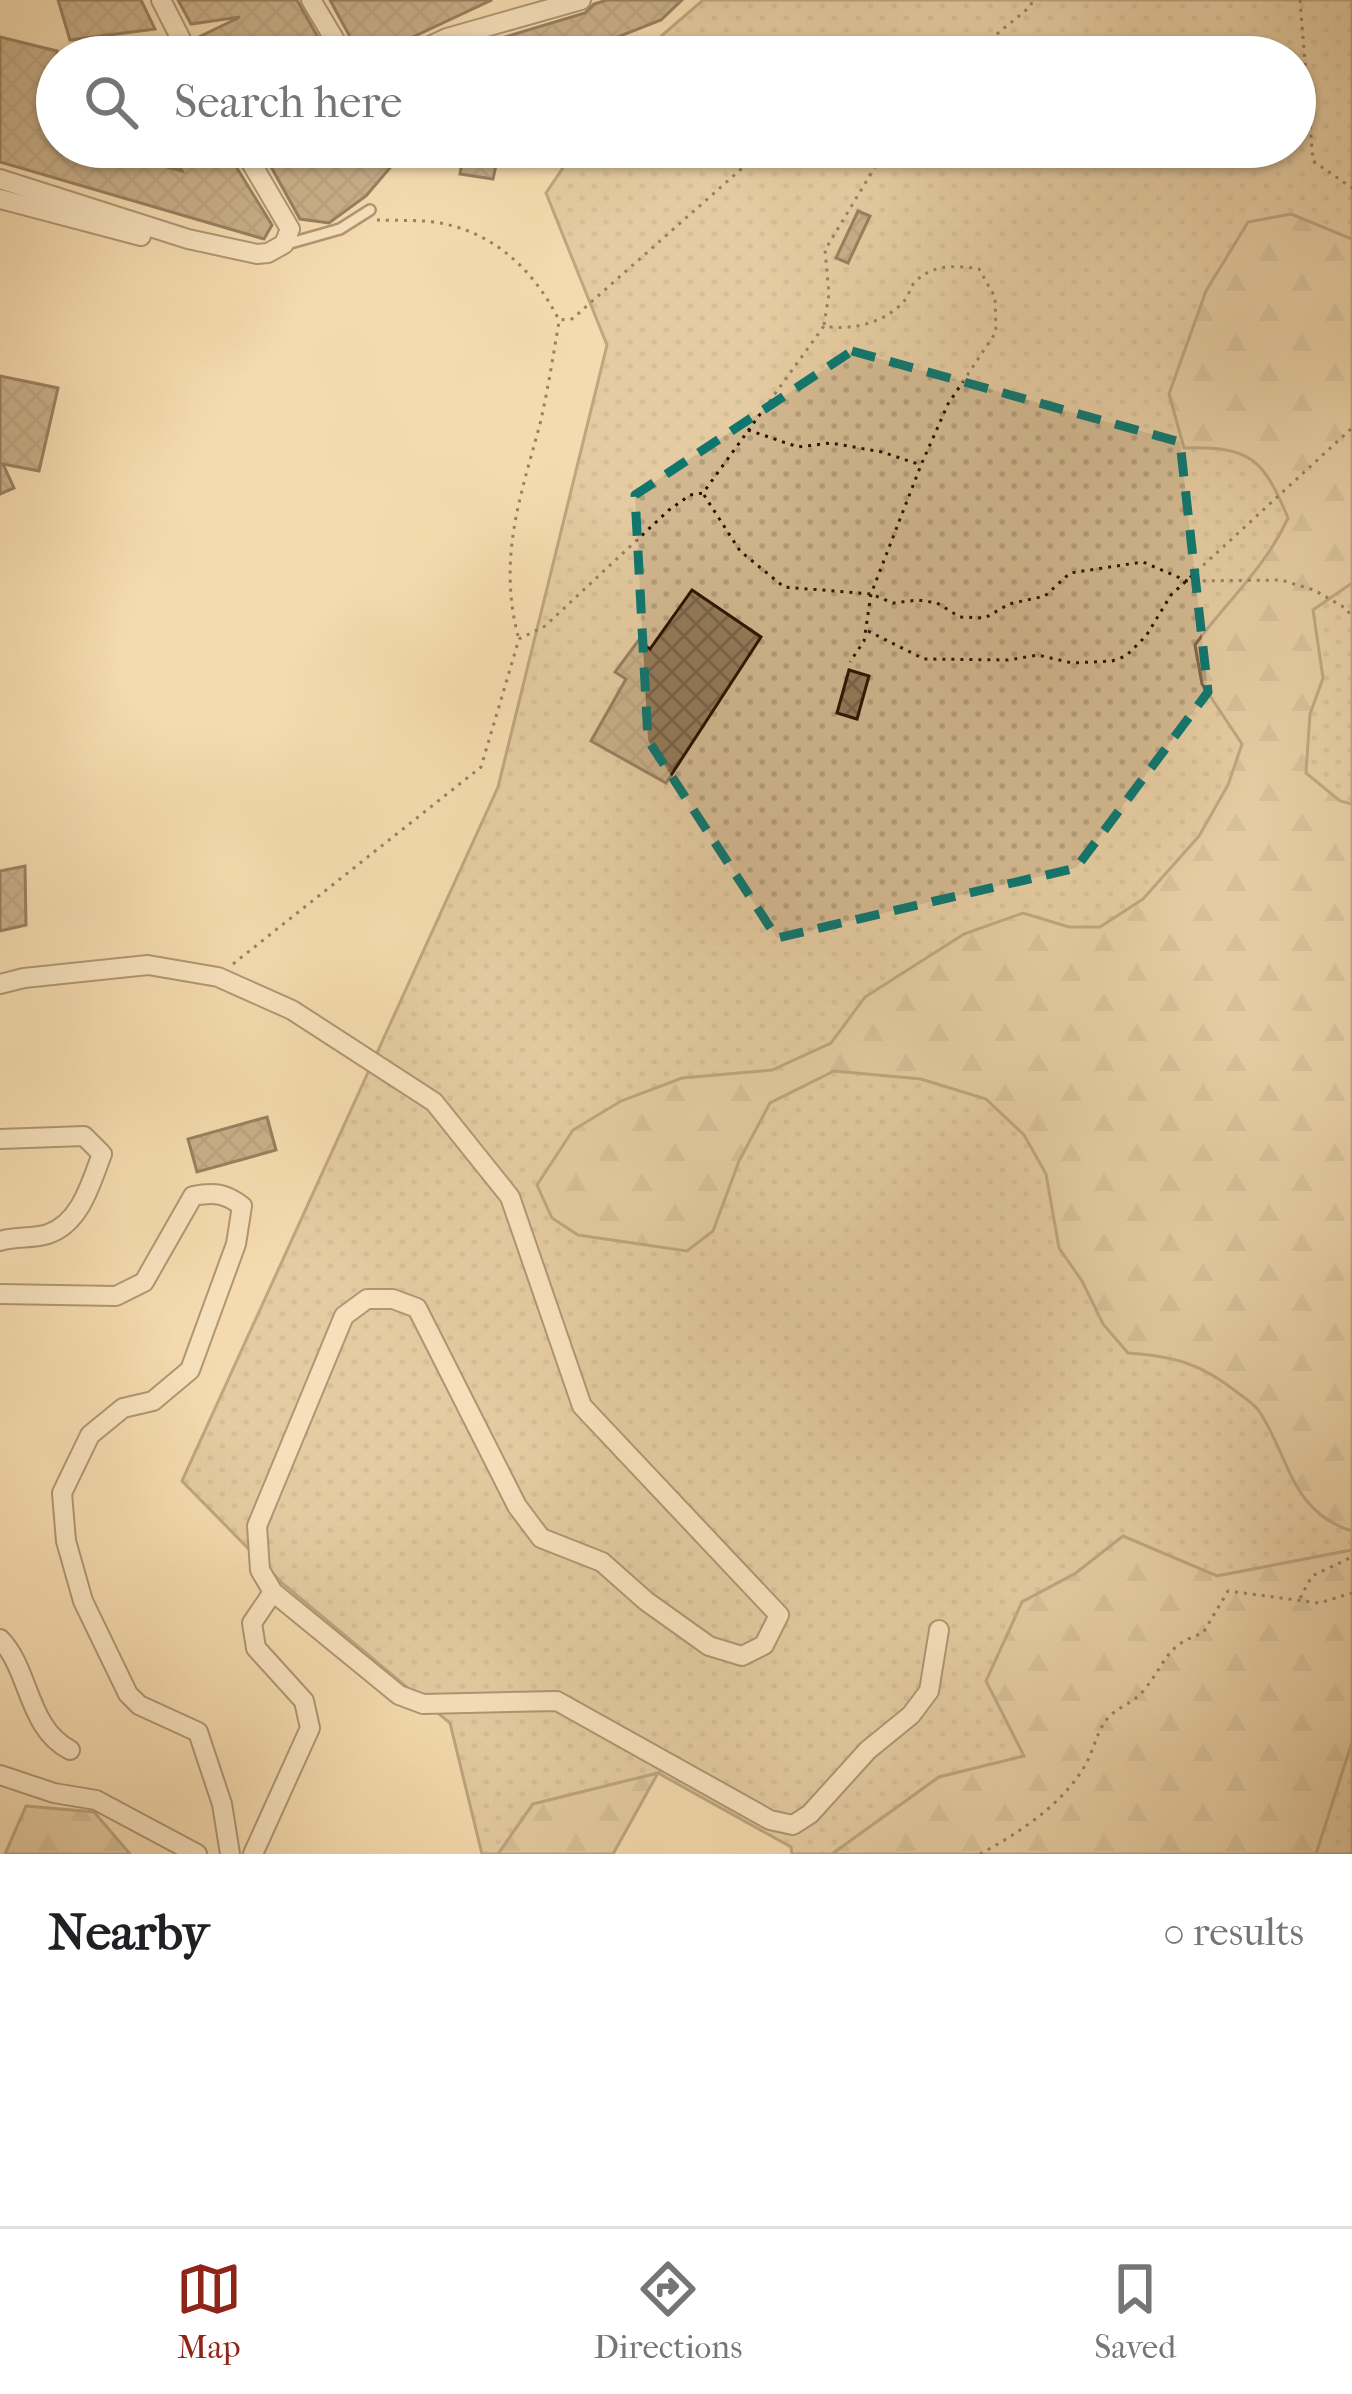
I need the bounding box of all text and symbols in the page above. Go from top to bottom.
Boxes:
search box [36,36,1316,168]
icon: search [78,69,144,135]
text: Search here [174,76,402,129]
text: Nearby [48,1902,209,1962]
text: 0 results [1163,1909,1304,1955]
tab: Map [176,2256,242,2367]
tab: Directions [594,2256,742,2367]
tab: Saved [1094,2256,1176,2367]

